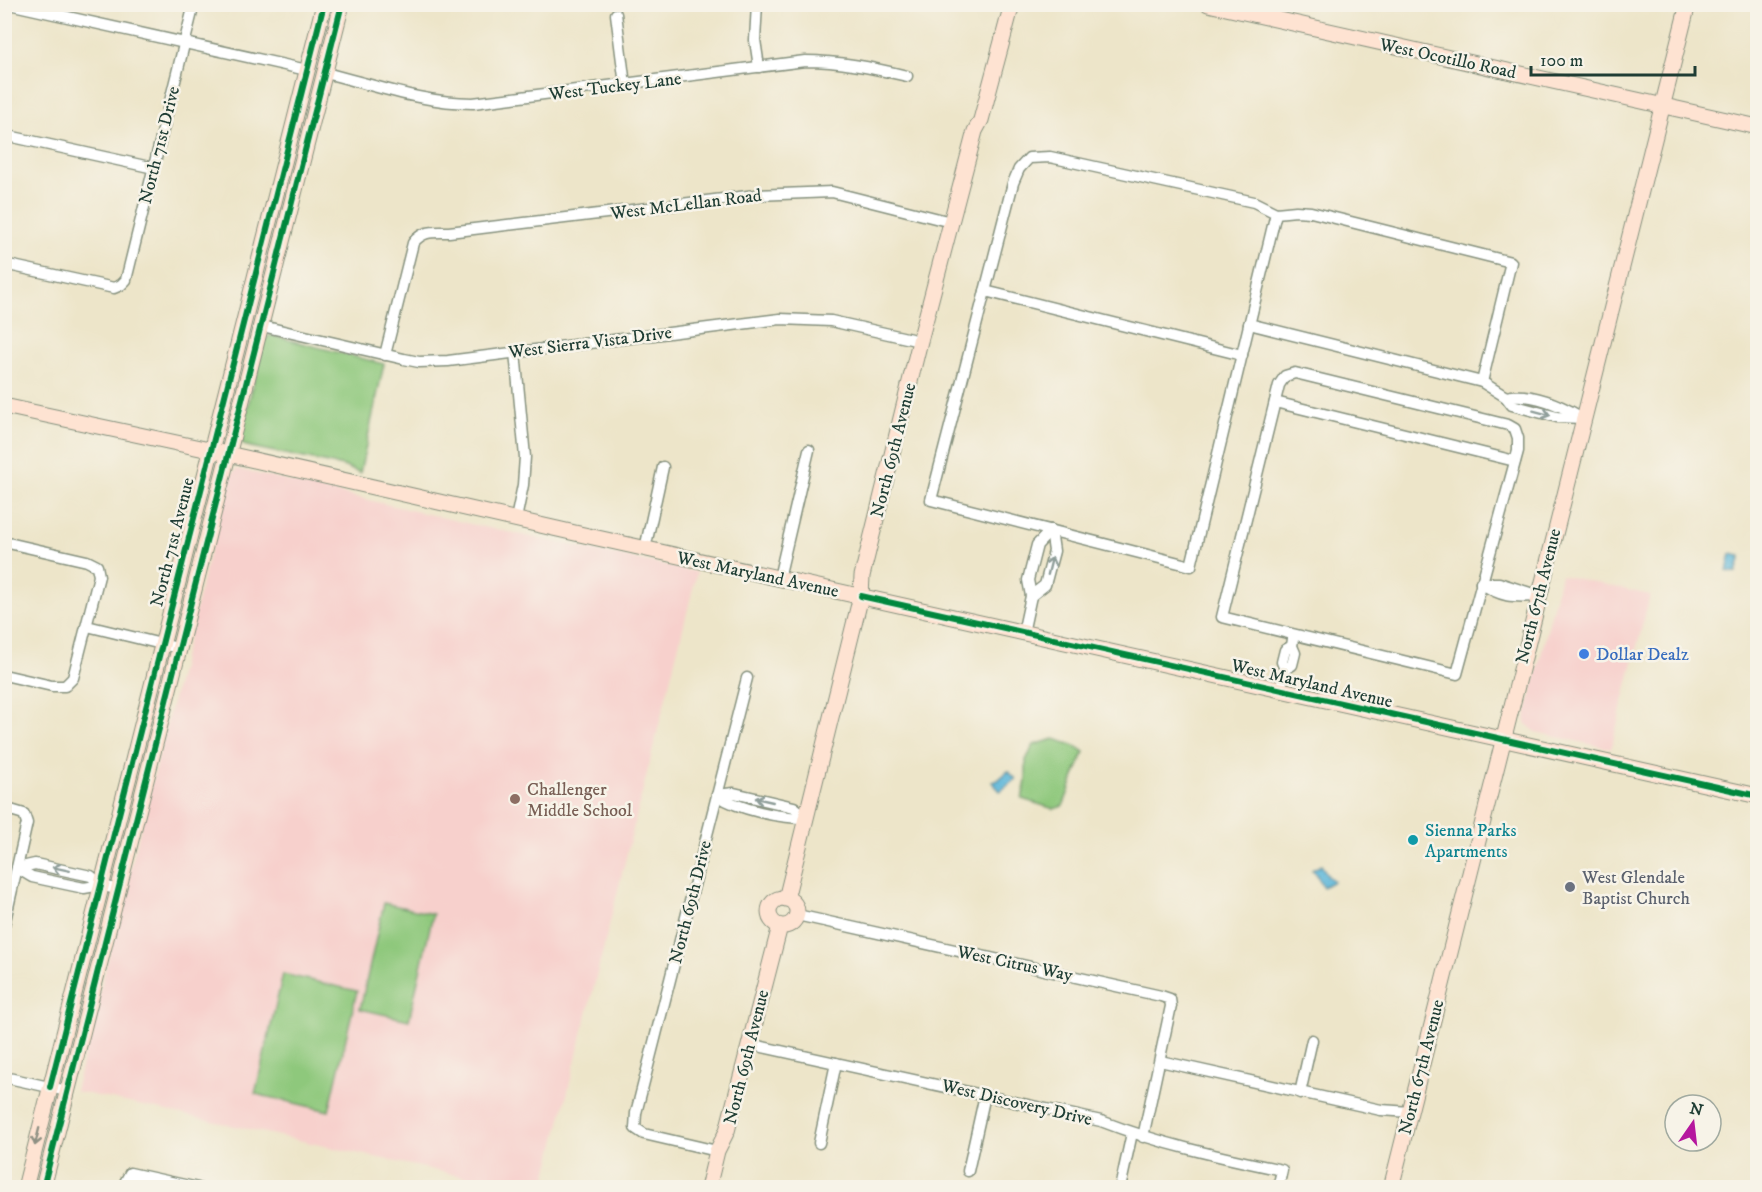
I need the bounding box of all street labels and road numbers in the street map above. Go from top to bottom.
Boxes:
street label: West Ocotillo Road [1377,34,1518,84]
street label: West Tuckey Lane [547,68,683,106]
street label: North 71st Drive [135,84,185,206]
street label: West McLellan Road [608,185,763,225]
street label: West Sierra Vista Drive [506,322,673,364]
street label: North 69th Avenue [867,381,921,520]
street label: North 71st Avenue [146,475,200,609]
street label: North 67th Avenue [1512,526,1566,666]
street label: West Maryland Avenue [674,547,841,603]
street label: West Maryland Avenue [1228,654,1395,713]
street label: North 69th Drive [665,838,717,966]
street label: West Citrus Way [954,941,1075,987]
street label: North 69th Avenue [720,988,774,1127]
street label: North 67th Avenue [1395,997,1449,1137]
street label: West Discovery Drive [938,1075,1094,1131]

